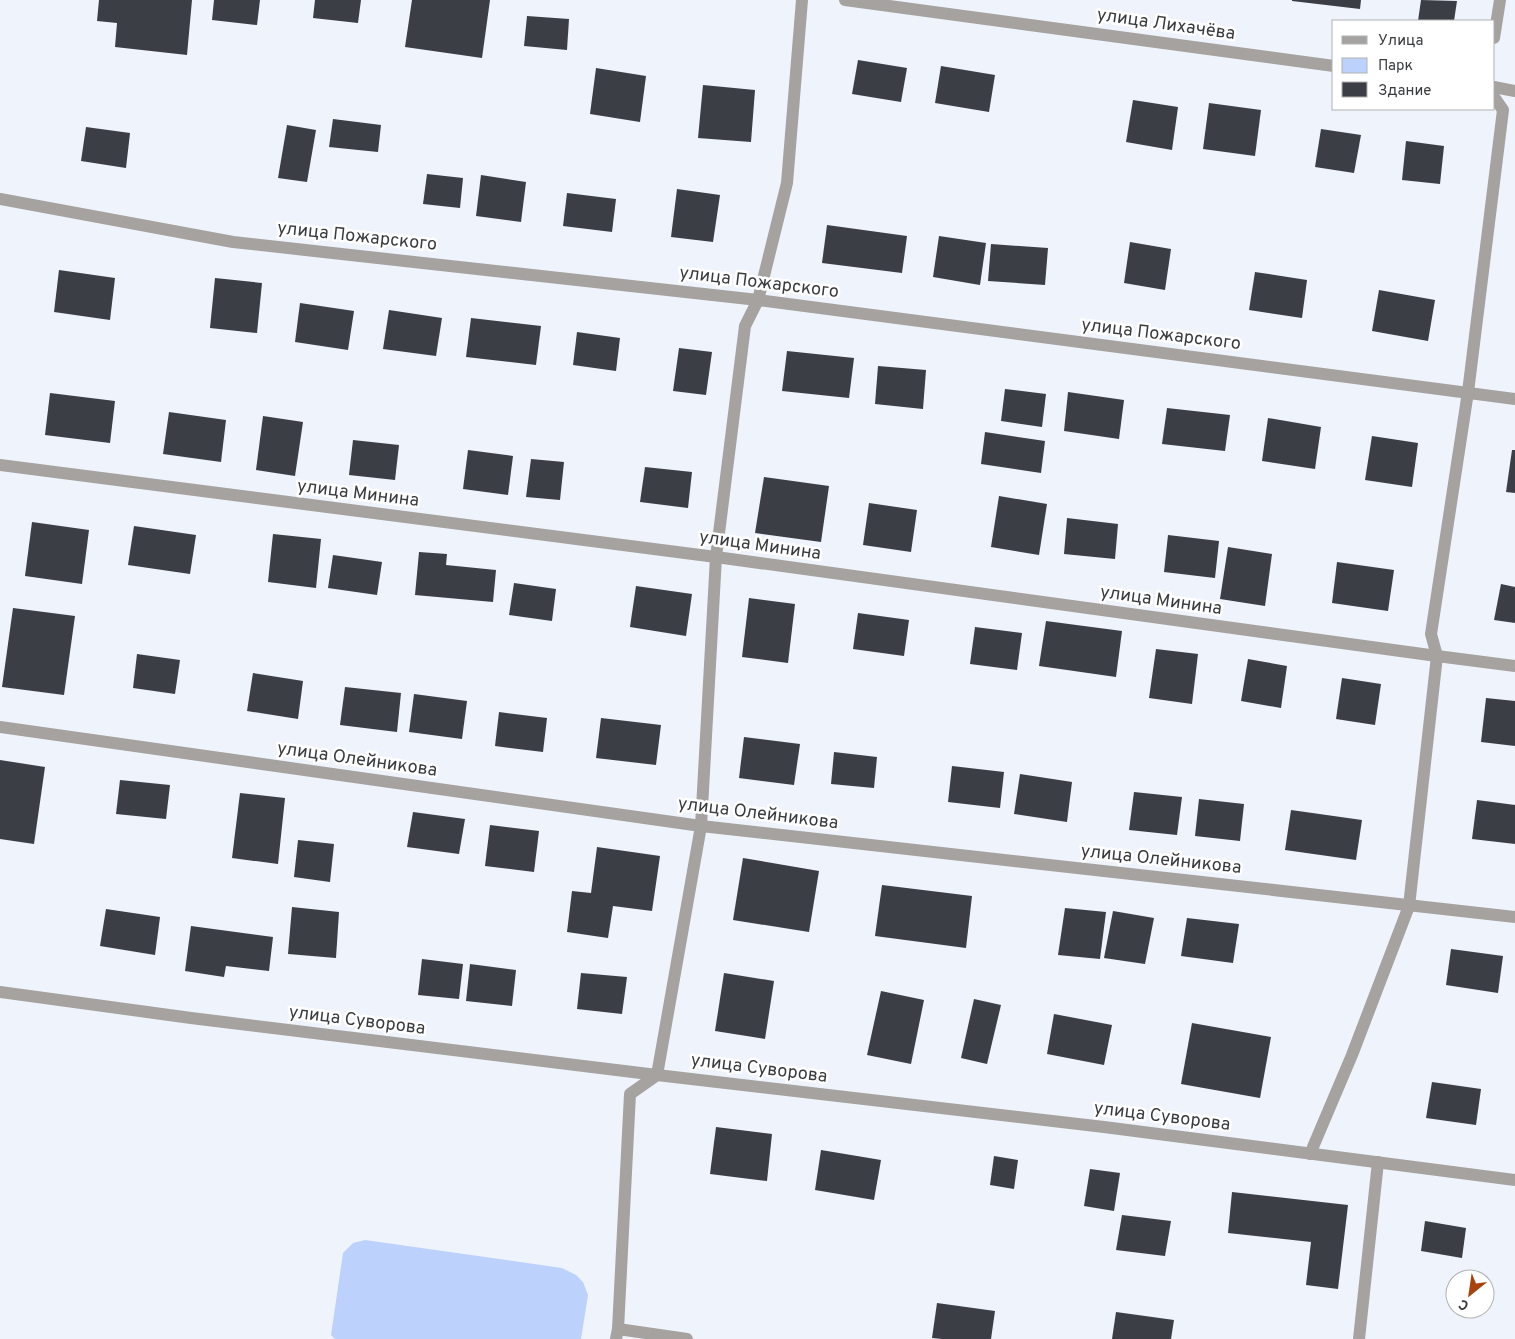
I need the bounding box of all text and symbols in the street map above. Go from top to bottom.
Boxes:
street label: улица Лихачёва [1095,4,1237,46]
legend [1332,20,1495,110]
text: Улица [1378,32,1423,51]
text: Парк [1378,57,1413,76]
text: Здание [1378,82,1431,101]
street label: улица Пожарского [276,217,438,257]
street label: улица Пожарского [678,262,840,304]
street label: улица Пожарского [1080,314,1242,356]
street label: улица Минина [296,475,420,513]
street label: улица Минина [698,526,822,566]
street label: улица Минина [1099,581,1223,621]
street label: улица Олейникова [275,737,439,783]
street label: улица Олейникова [676,793,840,835]
street label: улица Олейникова [1079,840,1243,880]
street label: улица Суворова [287,1001,427,1041]
street label: улица Суворова [689,1049,829,1089]
street label: улица Суворова [1092,1097,1232,1137]
north arrow [1445,1269,1495,1319]
text: С [1456,1294,1472,1314]

